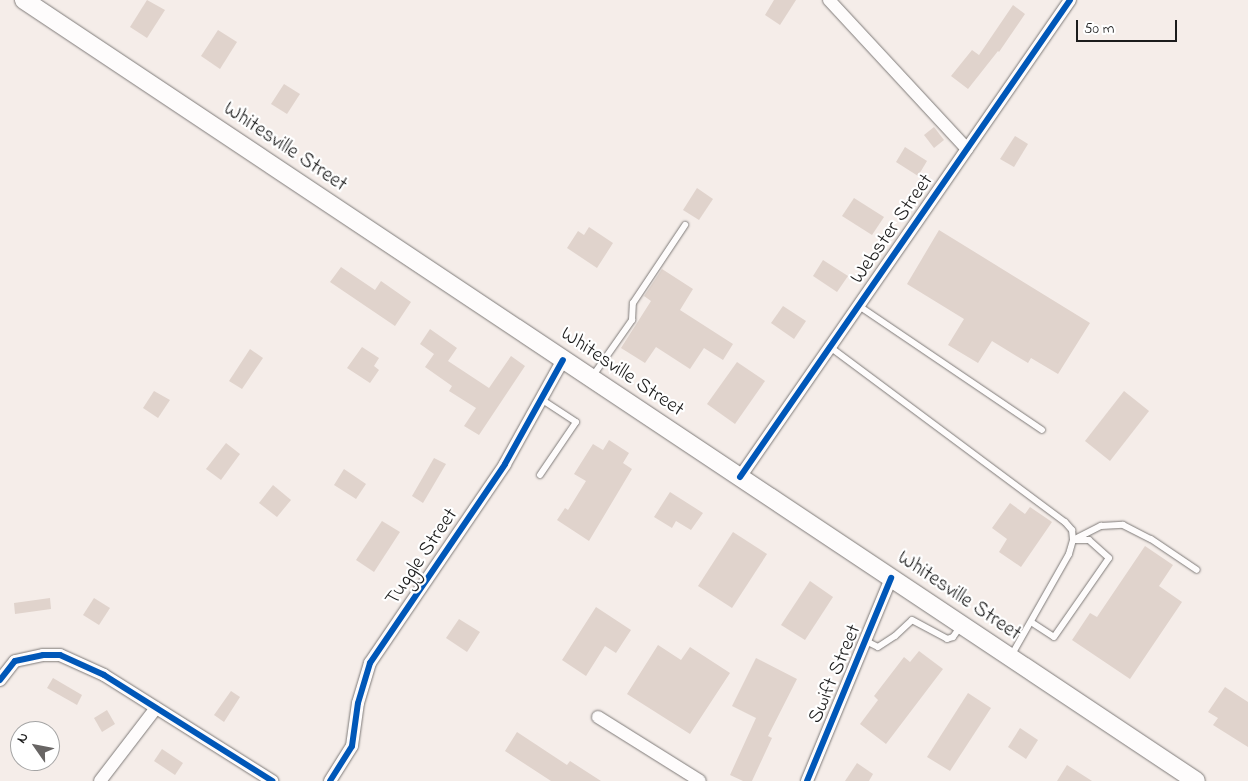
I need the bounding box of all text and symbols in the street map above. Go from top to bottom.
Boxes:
scale bar [1078,10,1179,42]
text: 50 m [1084,18,1114,40]
street label: Whitesville Street [218,96,352,198]
street label: Webster Street [845,169,939,289]
street label: Whitesville Street [555,321,689,423]
street label: Tuggle Street [380,504,464,610]
street label: Whitesville Street [892,545,1026,647]
street label: Swift Street [803,621,867,727]
north arrow [10,721,60,771]
text: N [11,728,34,748]

